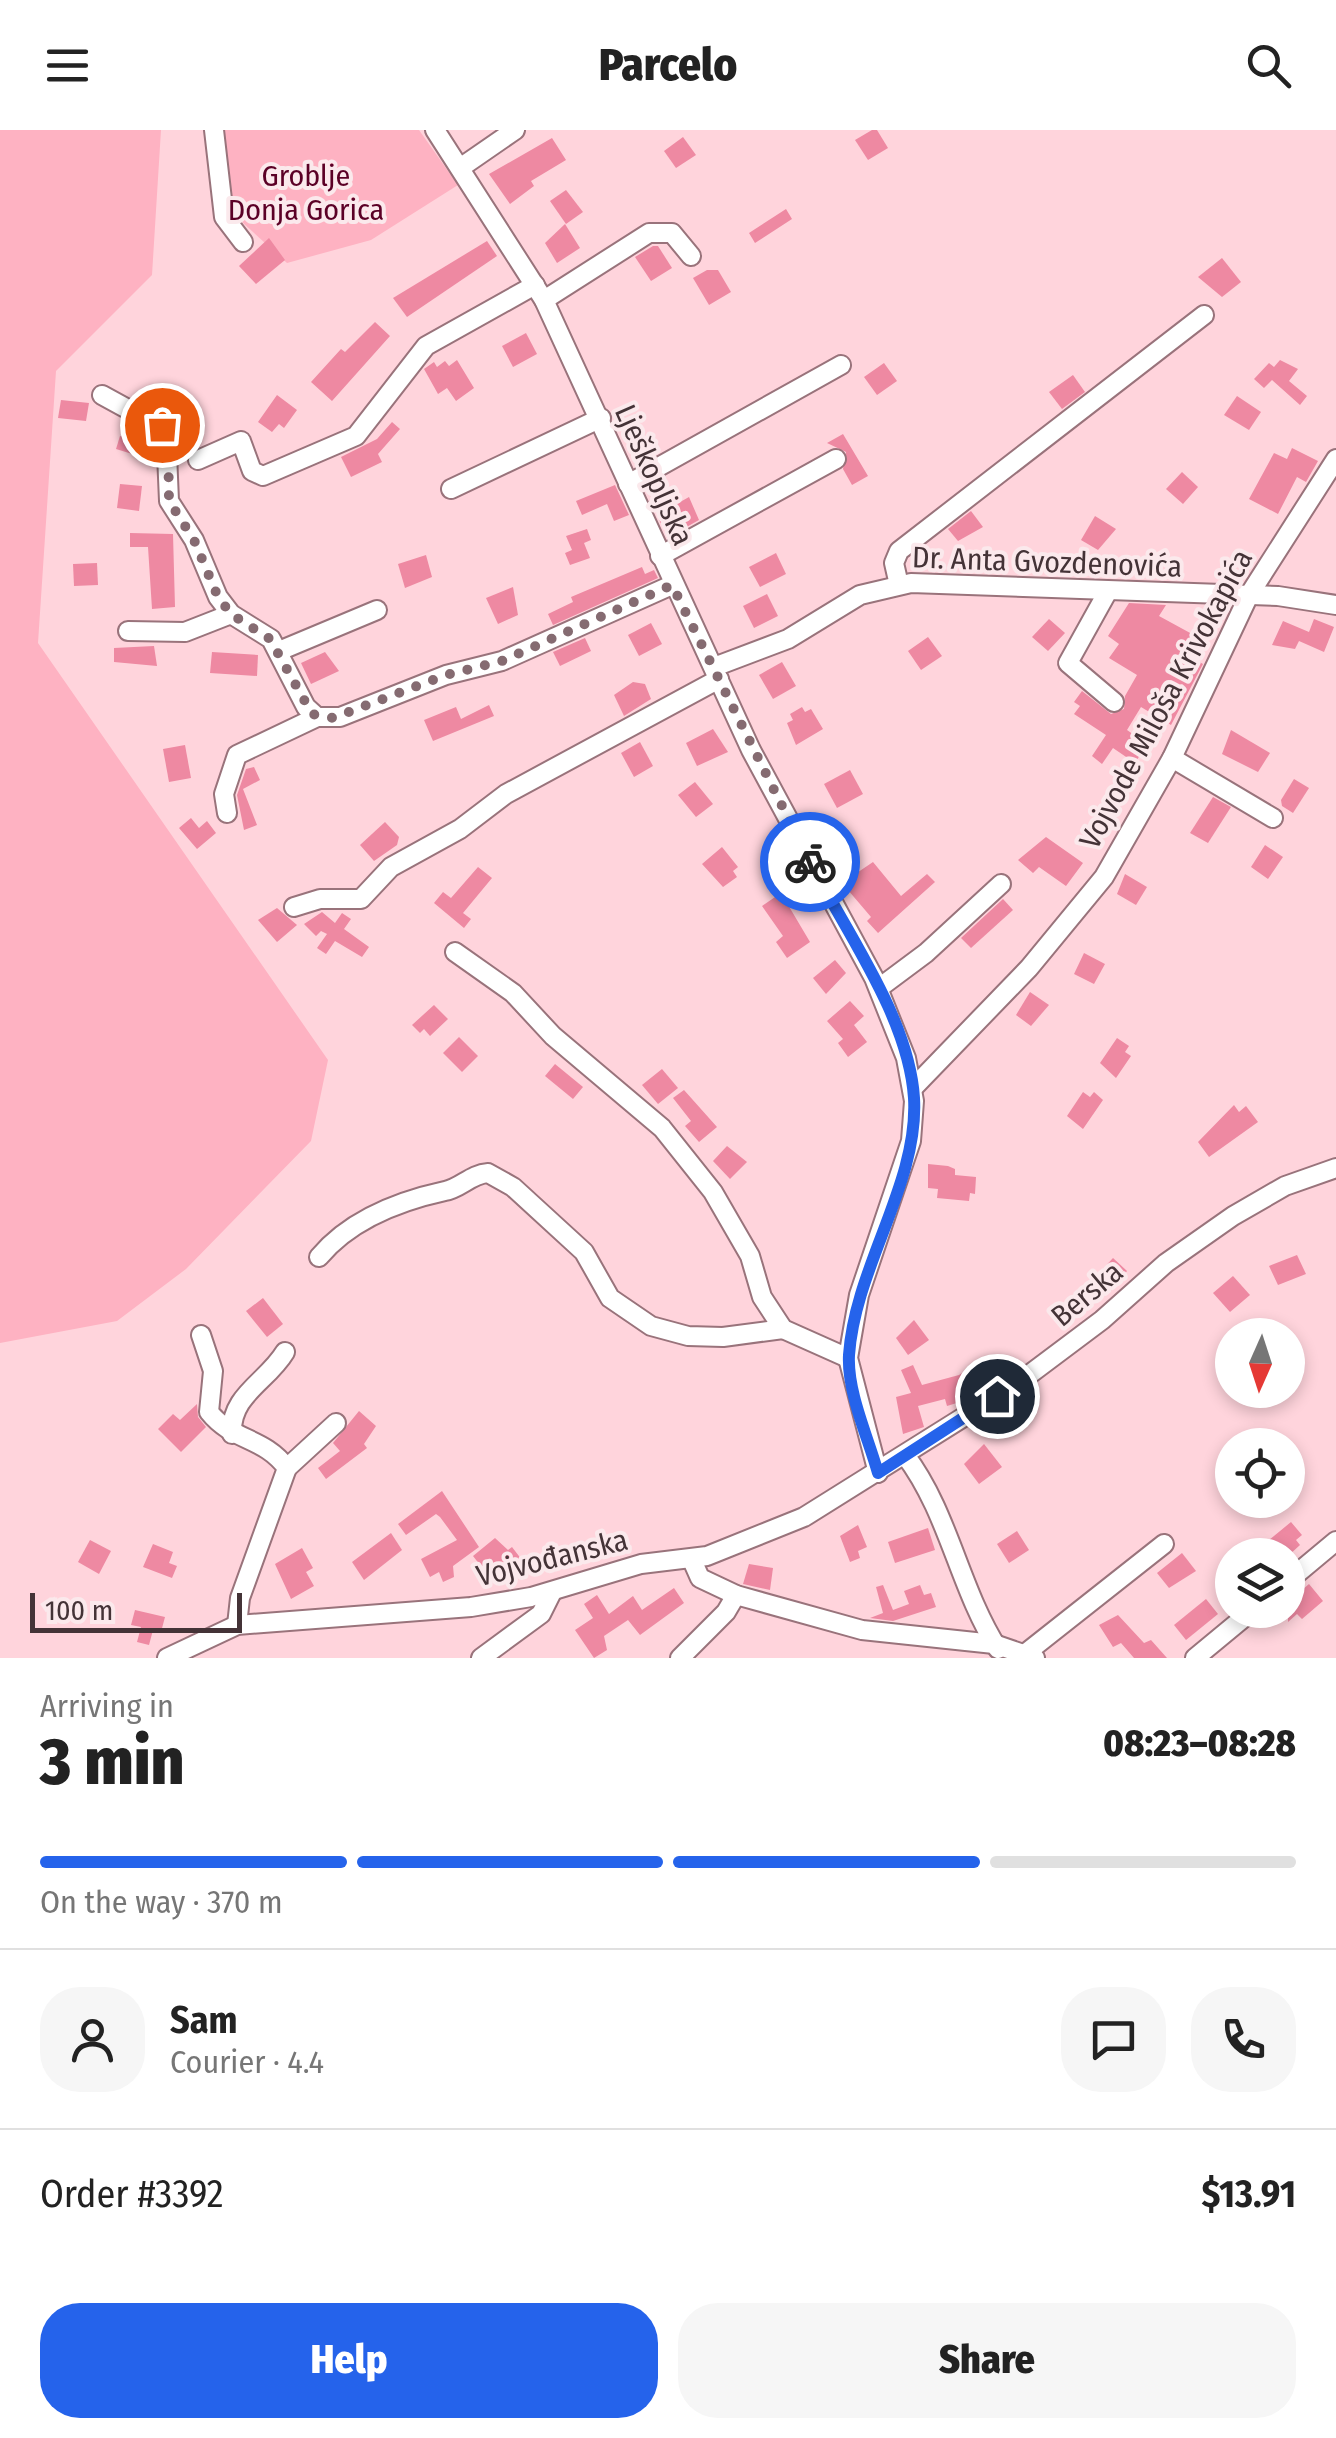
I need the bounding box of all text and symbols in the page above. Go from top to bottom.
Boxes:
icon: menu [40,38,95,93]
text: Parcelo [599,38,737,92]
icon: search [1241,38,1296,93]
park label: Groblje Donja Gorica [228,158,384,228]
pin [120,383,205,468]
icon: bag [135,398,190,453]
street label: Lješkopljska [607,399,701,551]
street label: Dr. Anta Gvozdenovića [911,539,1183,585]
street label: Vojvode Miloša Krivokapića [1072,543,1260,855]
courier [760,812,860,912]
icon: bike [783,835,838,890]
street label: Berska [1044,1254,1130,1334]
north arrow [1215,1318,1305,1408]
map controls [1215,1318,1305,1628]
pin [955,1354,1040,1439]
icon: home [970,1369,1025,1424]
button: locate [1215,1428,1305,1518]
street label: Vojvođanska [473,1522,631,1594]
button: layers [1215,1538,1305,1628]
scale bar [30,1588,242,1632]
text: 100 m [45,1594,113,1627]
text: Arriving in [40,1687,174,1725]
text: 08:23–08:28 [1103,1720,1296,1766]
text: 3 min [40,1723,185,1801]
text: On the way · 370 m [40,1883,283,1921]
button: person [40,1987,145,2092]
button: chat [1061,1987,1166,2092]
button: phone [1191,1987,1296,2092]
text: Sam [170,1997,238,2043]
text: Courier · 4.4 [170,2043,324,2081]
text: Order #3392 [40,2171,223,2217]
text: $13.91 [1201,2171,1296,2217]
button: Help [40,2303,658,2418]
button: Share [678,2303,1296,2418]

